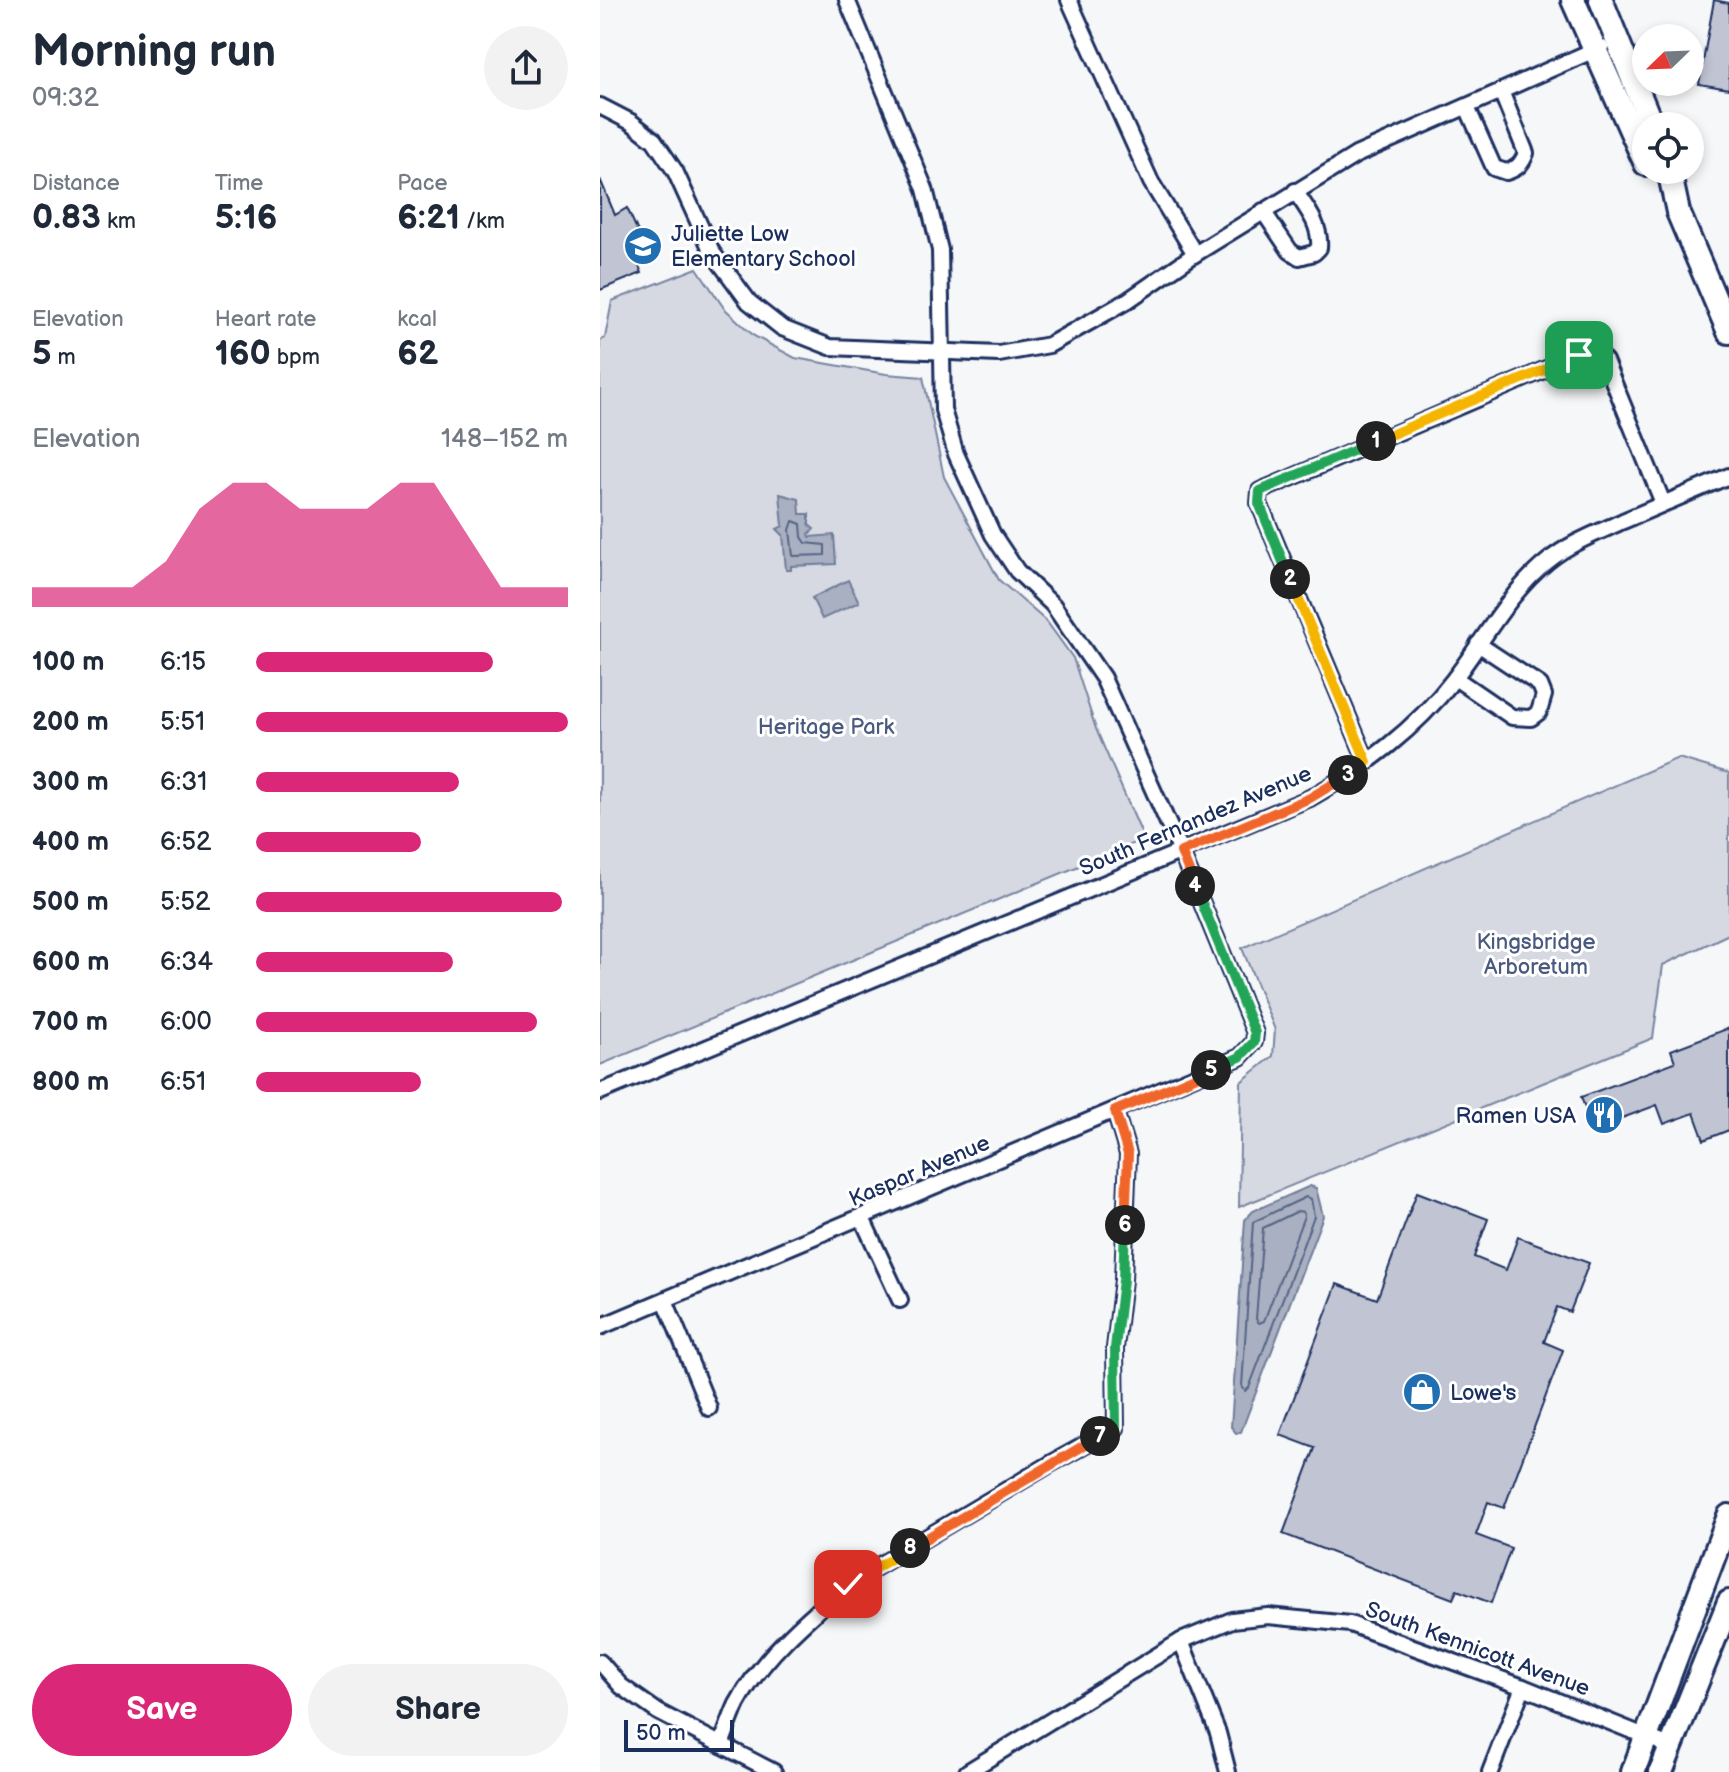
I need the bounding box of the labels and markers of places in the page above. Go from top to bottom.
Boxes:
place label: Juliette Low Elementary School [671,221,856,273]
school or university icon: Juliette Low Elementary School [622,225,664,267]
pin [1545,321,1613,389]
pin: 1 [1356,421,1396,461]
pin: 2 [1270,559,1310,599]
pin: 3 [1328,755,1368,795]
pin: 4 [1175,866,1215,906]
pin: 5 [1191,1050,1231,1090]
restaurant icon: Ramen USA [1583,1094,1625,1136]
place label: Ramen USA [1455,1103,1577,1130]
pin: 6 [1105,1205,1145,1245]
shop icon: Lowe's [1401,1371,1443,1413]
place label: Lowe's [1450,1380,1516,1407]
pin: 7 [1080,1416,1120,1456]
pin: 8 [890,1528,930,1568]
pin [814,1550,882,1618]

